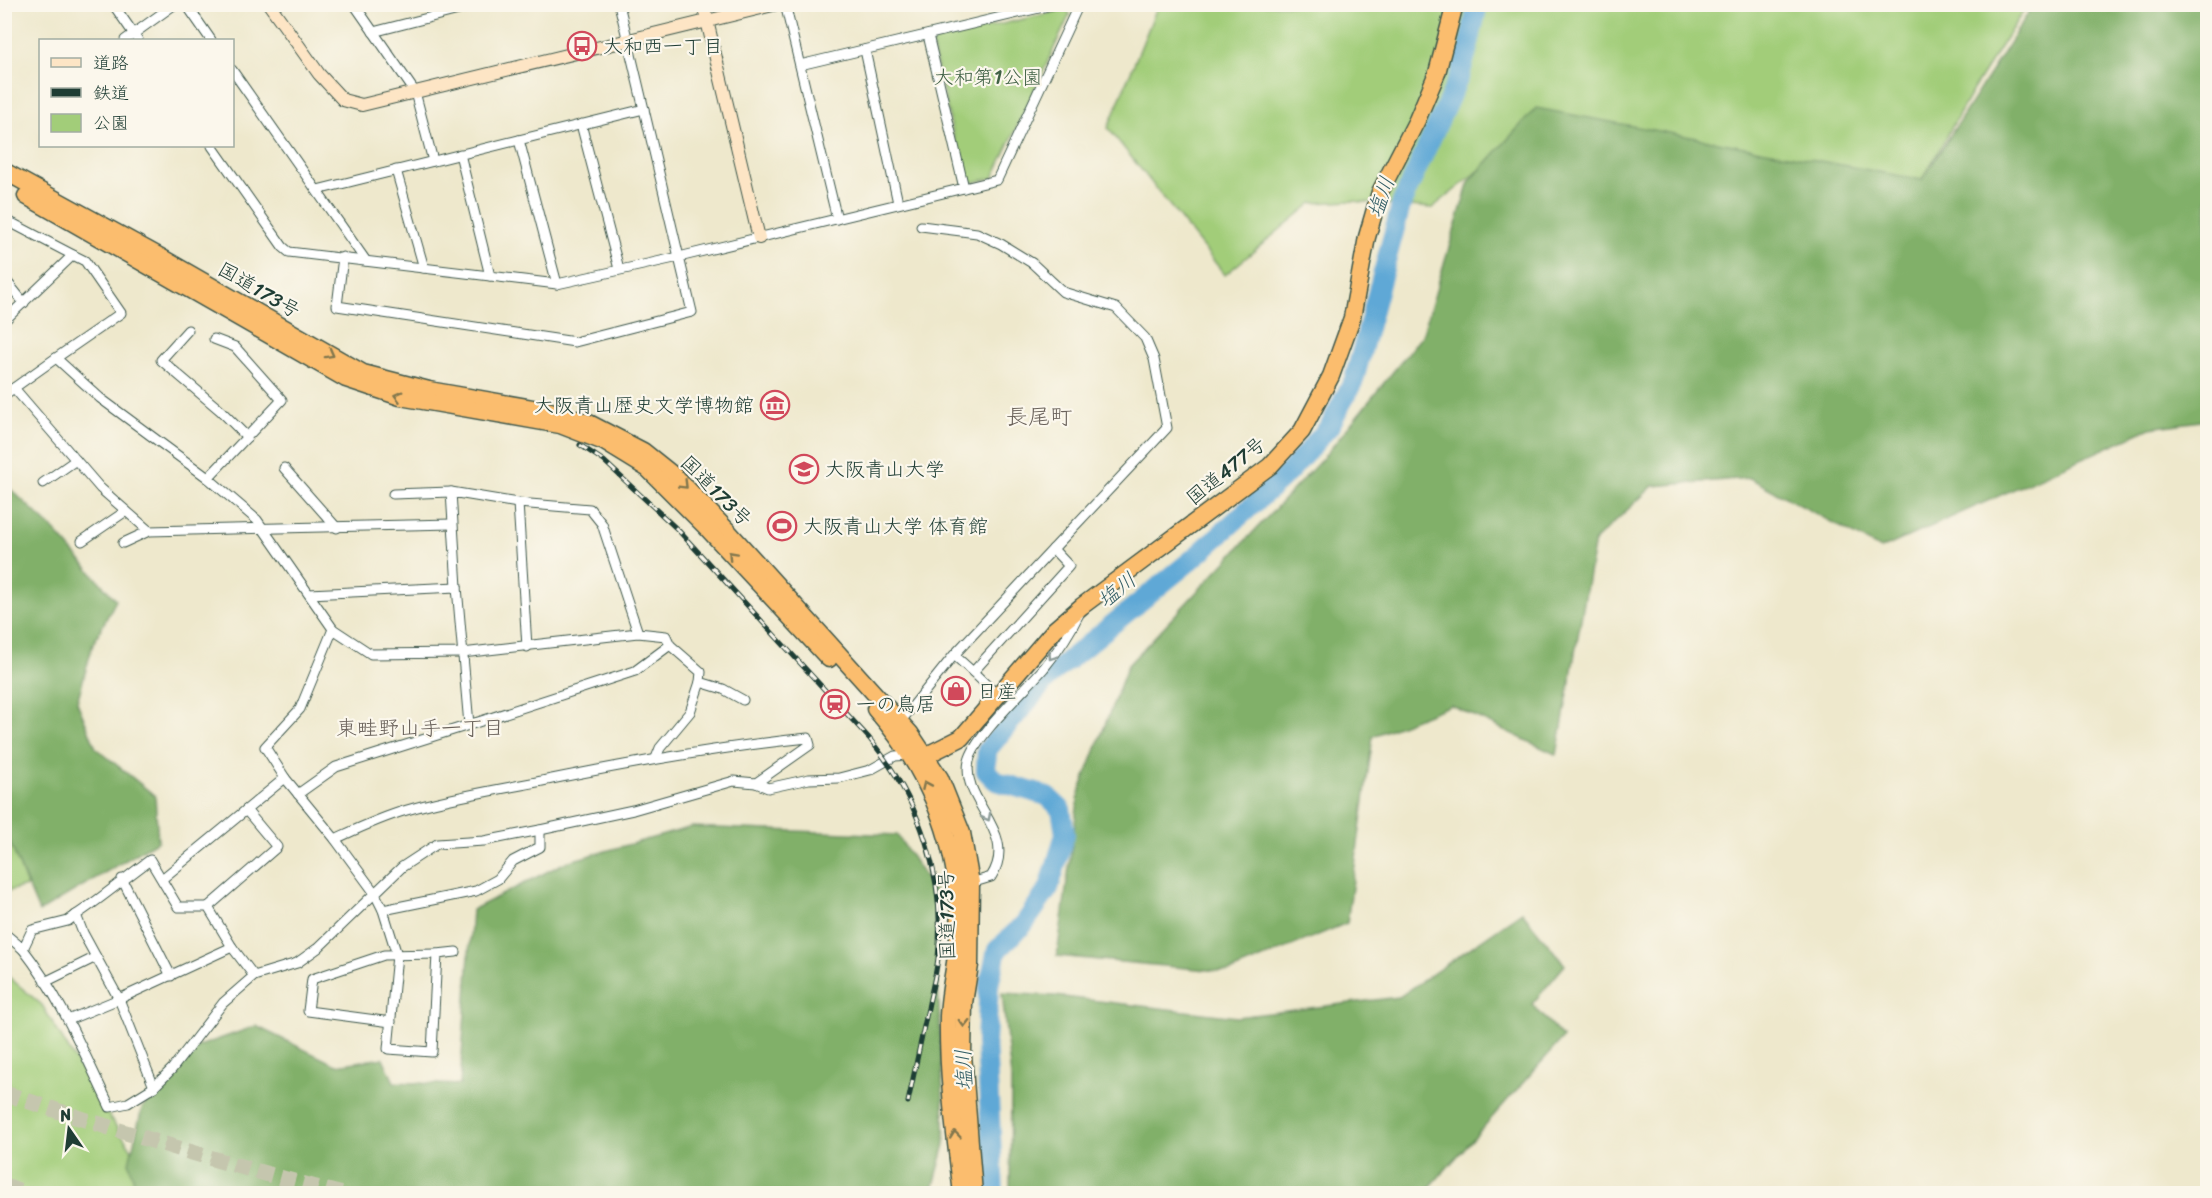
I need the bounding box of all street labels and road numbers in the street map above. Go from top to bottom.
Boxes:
street label: 国道173号 [211,252,307,328]
street label: 国道477号 [1178,427,1274,515]
street label: 国道173号 [671,446,761,536]
street label: 国道173号 [929,869,965,961]

